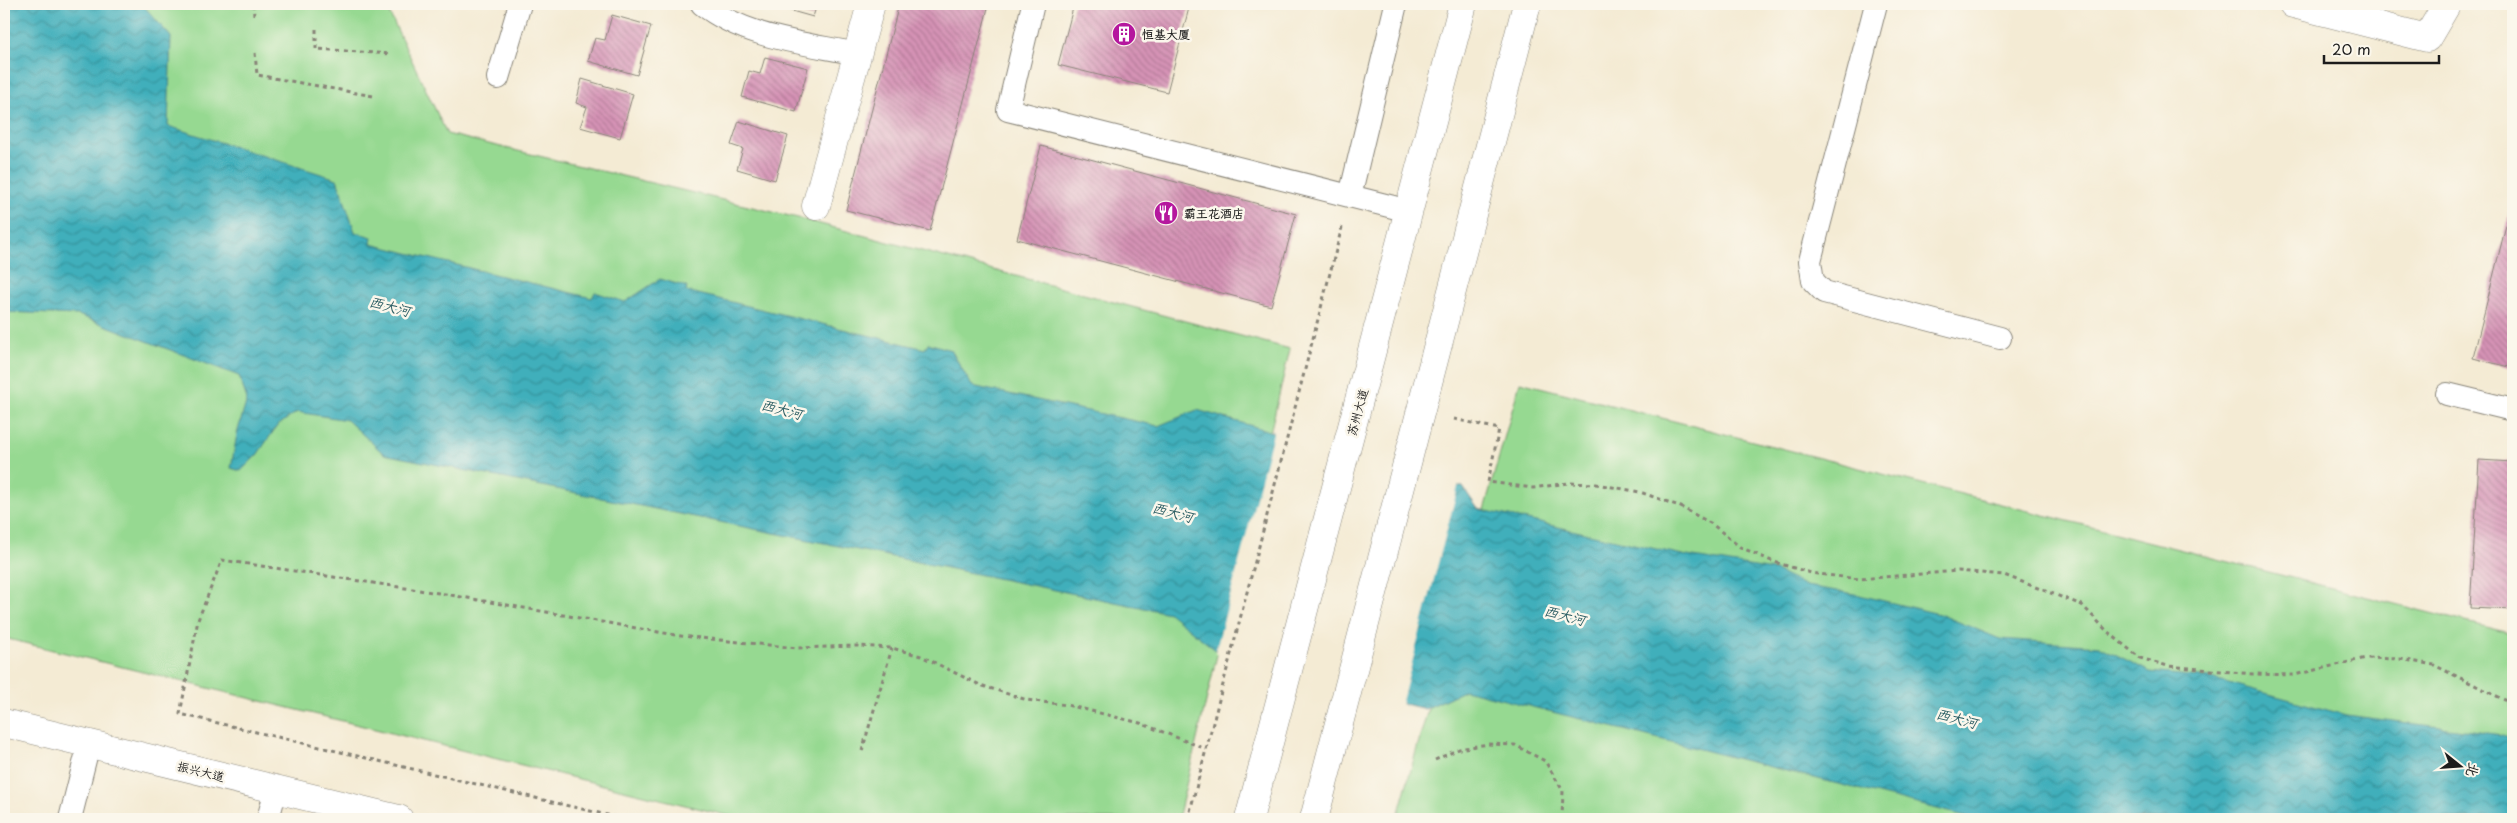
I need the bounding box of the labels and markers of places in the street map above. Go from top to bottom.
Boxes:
building icon: 恒基大厦 [1111,21,1137,47]
place label: 恒基大厦 [1142,25,1190,43]
restaurant icon: 霸王花酒店 [1153,200,1179,226]
place label: 霸王花酒店 [1184,204,1244,222]

